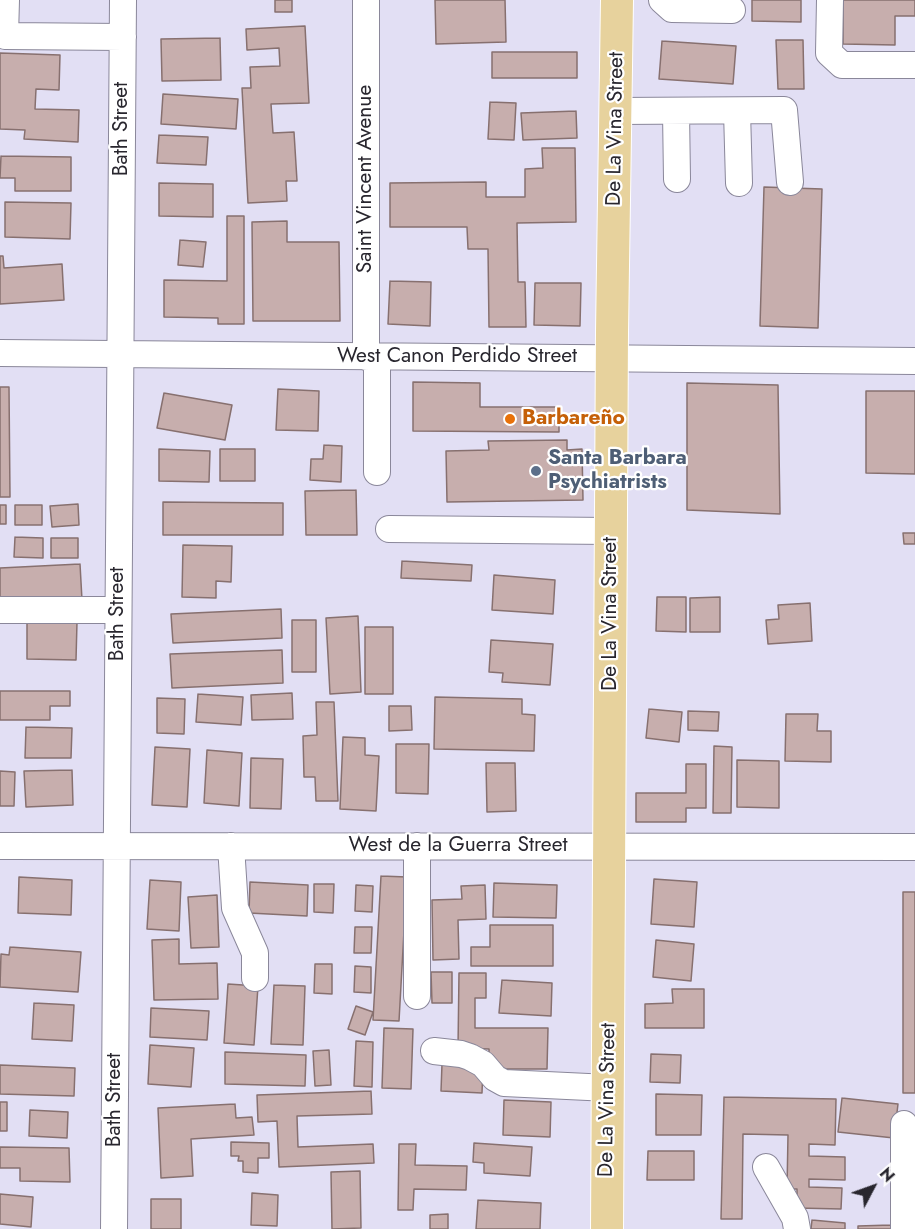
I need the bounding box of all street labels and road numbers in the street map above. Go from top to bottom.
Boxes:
street label: De La Vina Street [602,52,630,206]
street label: Bath Street [109,82,135,176]
street label: Saint Vincent Avenue [353,85,379,273]
street label: West Canon Perdido Street [337,344,577,370]
street label: De La Vina Street [598,537,624,691]
street label: Bath Street [105,567,131,661]
street label: West de la Guerra Street [348,833,568,859]
street label: De La Vina Street [594,1023,622,1177]
street label: Bath Street [102,1053,128,1147]

